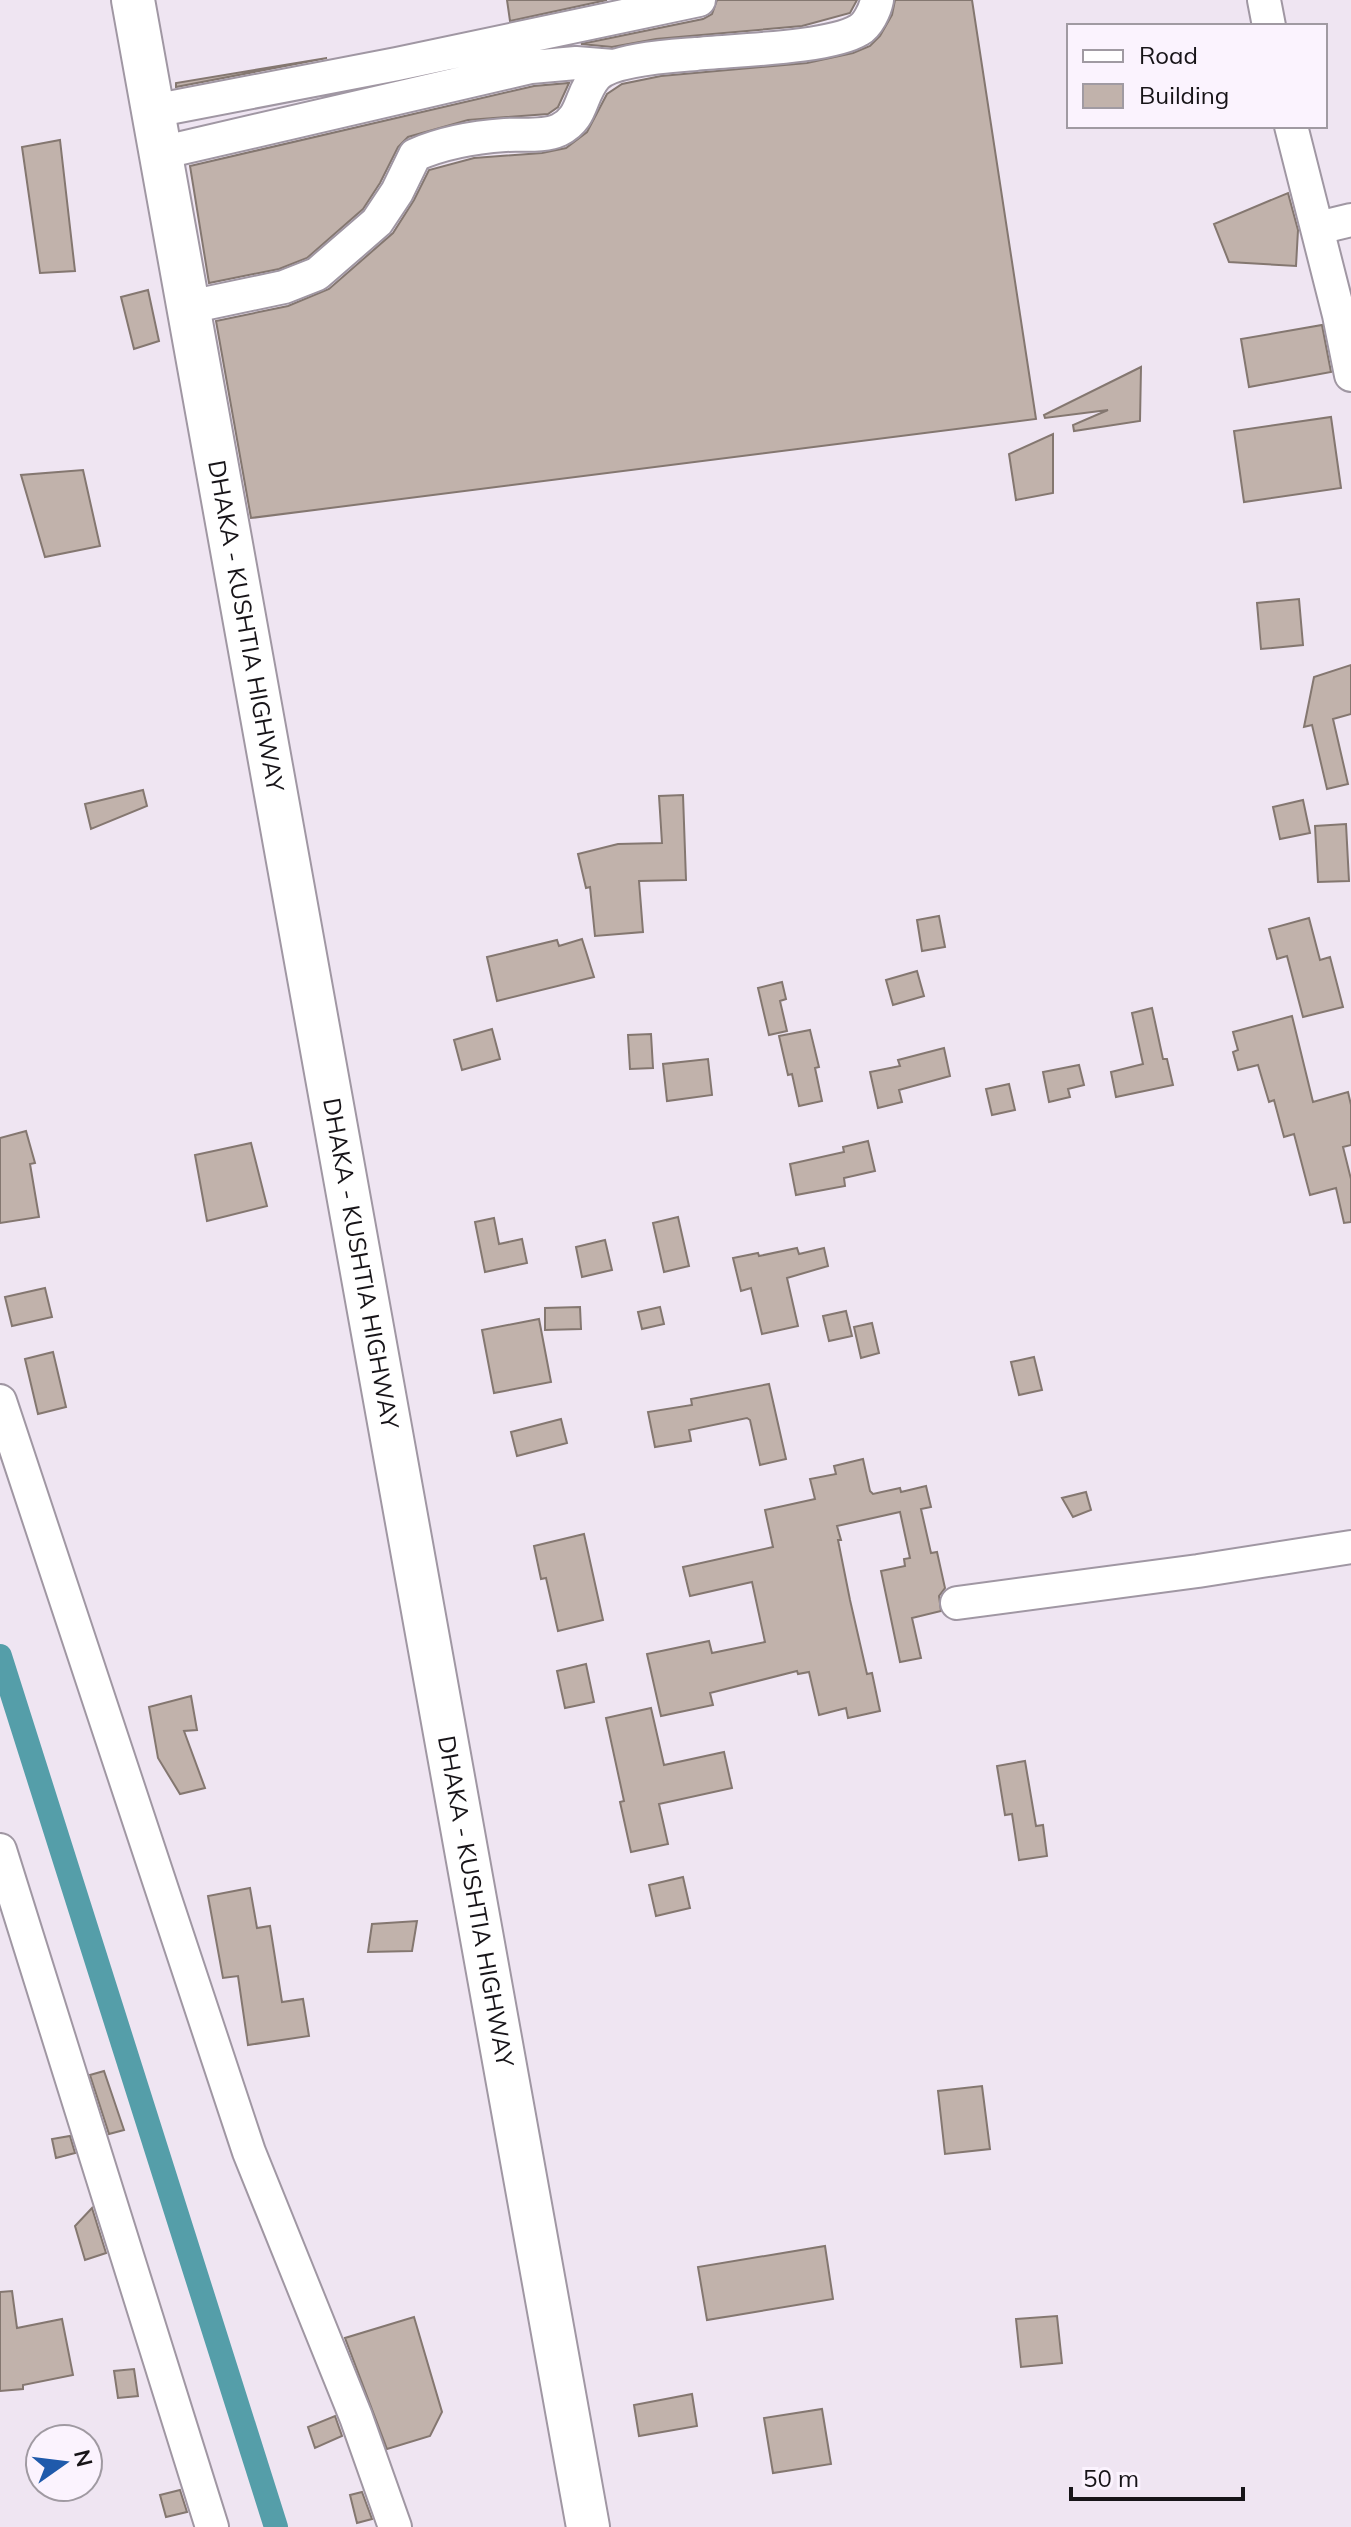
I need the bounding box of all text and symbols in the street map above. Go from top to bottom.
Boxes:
legend [1067,24,1327,128]
text: Road [1139,40,1198,70]
text: Building [1139,80,1229,110]
street label: DHAKA - KUSHTIA HIGHWAY [202,458,291,794]
street label: DHAKA - KUSHTIA HIGHWAY [317,1095,406,1432]
street label: DHAKA - KUSHTIA HIGHWAY [432,1733,521,2070]
north arrow [24,2423,104,2503]
text: N [68,2447,99,2470]
scale bar [1071,2451,1243,2501]
text: 50 m [1083,2463,1139,2493]

